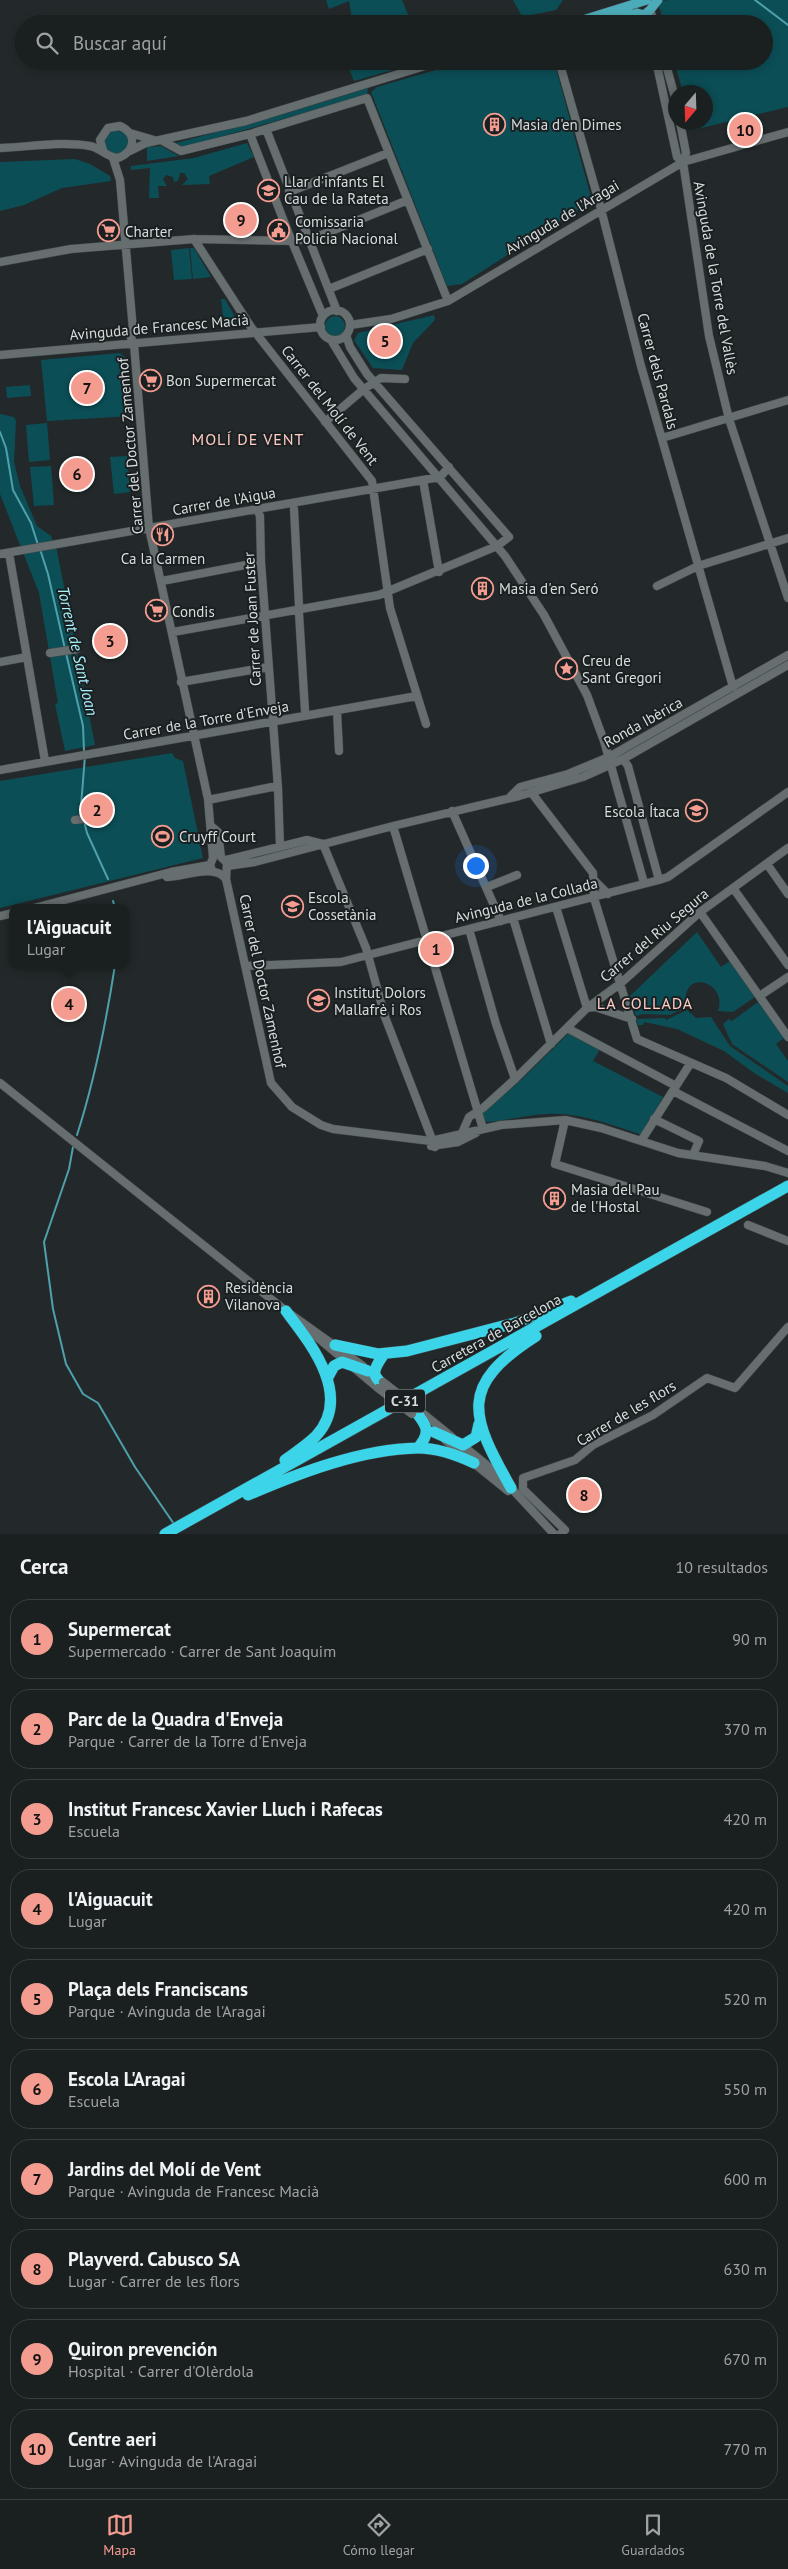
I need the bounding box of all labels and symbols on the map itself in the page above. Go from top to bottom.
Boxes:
north arrow [668,85,713,130]
pin: 10 [729,111,761,149]
building icon: Masia d'en Dimes [483,112,507,136]
place label: Masia d'en Dimes [511,115,622,134]
place label: Llar d'infants El Cau de la Rateta [284,172,389,208]
street label: Avinguda de l'Aragai [502,175,622,259]
school or university icon: Llar d'infants El Cau de la Rateta [256,178,280,202]
street label: Avinguda de la Torre del Vallès [690,180,742,376]
pin: 9 [225,201,257,239]
place label: Comissaria Policia Nacional [295,212,399,248]
public building icon: Comissaria Policia Nacional [267,218,291,242]
supermarket icon: Charter [97,219,121,243]
place label: Charter [125,222,172,241]
street label: Avinguda de Francesc Macià [69,310,249,344]
street label: Carrer dels Pardals [633,311,683,431]
pin: 5 [369,322,401,360]
street label: Carrer del Molí de Vent [277,341,383,469]
street label: Carrer del Doctor Zamenhof [113,356,147,535]
supermarket icon: Bon Supermercat [138,368,162,392]
pin: 7 [71,369,103,407]
place label: Bon Supermercat [166,371,276,390]
district label: MOLÍ DE VENT [192,429,304,449]
pin: 6 [61,455,93,493]
street label: Carrer de l'Aigua [171,483,277,519]
restaurant icon: Ca la Carmen [151,523,175,547]
place label: Ca la Carmen [121,549,205,568]
street label: Carrer de Joan Fuster [239,551,265,687]
building icon: Masia d'en Seró [471,576,495,600]
place label: Masia d'en Seró [499,579,598,598]
water label: Torrent de Sant Joan [53,584,103,718]
supermarket icon: Condis [144,599,168,623]
place label: Condis [172,602,215,621]
pin: 3 [94,622,126,660]
place label: Creu de Sant Gregori [582,651,662,687]
place icon: Creu de Sant Gregori [554,657,578,681]
street label: Ronda Ibèrica [600,693,686,751]
street label: Carrer de la Torre d'Enveja [122,696,290,744]
pin: 2 [81,791,113,829]
school or university icon: Escola Ítaca [684,799,708,823]
place label: Escola Ítaca [604,802,680,821]
sports icon: Cruyff Court [151,824,175,848]
place label: Cruyff Court [179,827,256,846]
your location [463,853,489,879]
street label: Avinguda de la Collada [453,873,599,927]
street label: Carrer del Riu Segura [596,884,712,986]
place label: Escola Cossetània [308,888,377,924]
street label: Carrer del Doctor Zamenhof [235,892,291,1071]
school or university icon: Escola Cossetània [280,894,304,918]
pin: 1 [420,930,452,968]
place label: Institut Dolors Mallafrè i Ros [334,983,426,1019]
pin: 4 [53,985,85,1023]
school or university icon: Institut Dolors Mallafrè i Ros [306,989,330,1013]
district label: LA COLLADA [597,993,693,1013]
place label: Masia del Pau de l'Hostal [571,1180,660,1216]
building icon: Masia del Pau de l'Hostal [543,1186,567,1210]
place label: Residència Vilanova [224,1278,293,1314]
building icon: Residència Vilanova [197,1284,221,1308]
street label: Carretera de Barcelona [428,1289,564,1377]
street label: Carrer de les flors [573,1376,679,1450]
road number: C-31 [385,1390,425,1412]
pin: 8 [568,1476,600,1514]

